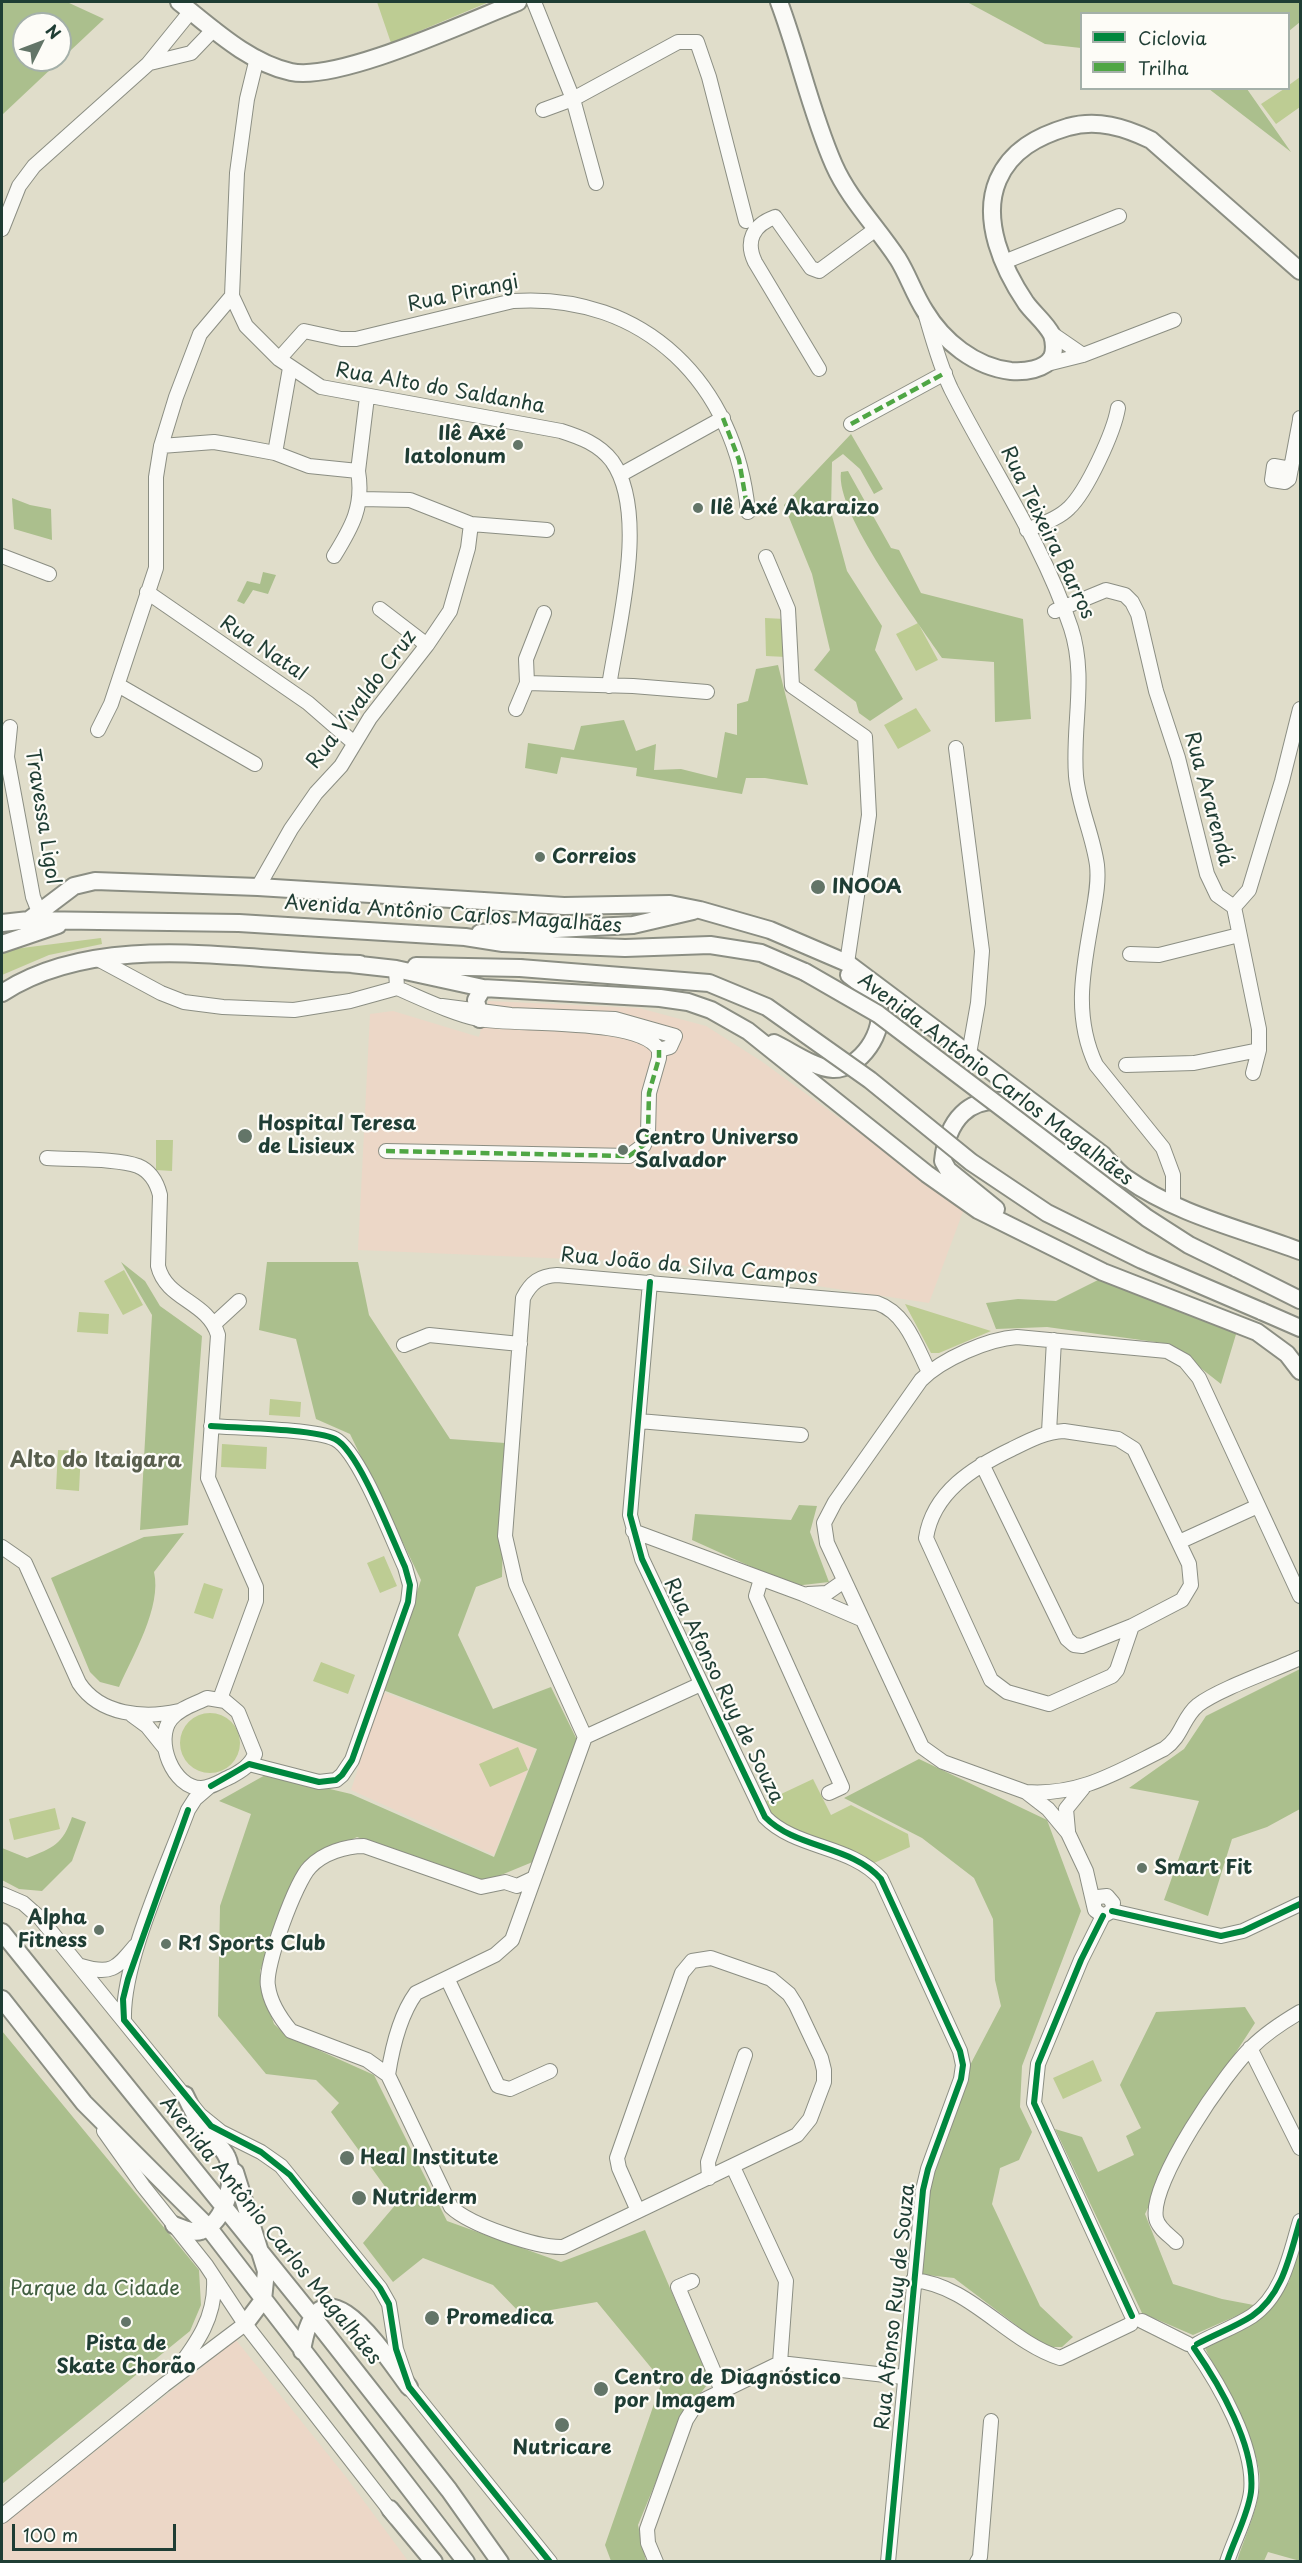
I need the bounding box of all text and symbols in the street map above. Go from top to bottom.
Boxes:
north arrow [12,12,72,72]
legend [1080,12,1290,90]
text: N [41,19,67,44]
text: Ciclovia [1138,24,1207,51]
text: Trilha [1138,54,1188,81]
street label: Rua Pirangi [405,271,521,317]
street label: Rua Alto do Saldanha [333,359,547,419]
place label: Ilê Axé Iatolonum [404,422,506,469]
marker: Ilê Axé Iatolonum [511,438,525,452]
street label: Rua Teixeira Barros [995,443,1099,623]
place label: Ilê Axé Akaraizo [710,496,879,520]
marker: Ilê Axé Akaraizo [691,501,705,515]
street label: Rua Natal [215,611,311,687]
street label: Rua Vivaldo Cruz [302,626,422,774]
street label: Rua Ararendá [1179,729,1237,869]
street label: Travessa Ligol [19,748,65,886]
place label: Correios [552,845,636,869]
marker: Correios [533,850,547,864]
place label: INOOA [832,875,902,899]
marker: INOOA [809,878,827,896]
street label: Avenida Antônio Carlos Magalhães [283,891,623,939]
street label: Avenida Antônio Carlos Magalhães [853,969,1137,1191]
place label: Hospital Teresa de Lisieux [258,1112,416,1159]
place label: Centro Universo Salvador [635,1126,798,1173]
marker: Hospital Teresa de Lisieux [236,1127,254,1145]
marker: Centro Universo Salvador [616,1143,630,1157]
street label: Rua João da Silva Campos [559,1244,819,1290]
district label: Alto do Itaigara [10,1448,182,1474]
street label: Rua Afonso Ruy de Souza [658,1574,788,1808]
place label: Smart Fit [1154,1856,1252,1880]
marker: Smart Fit [1135,1861,1149,1875]
place label: Alpha Fitness [17,1906,87,1953]
marker: Alpha Fitness [92,1923,106,1937]
place label: R1 Sports Club [178,1932,325,1956]
marker: R1 Sports Club [159,1937,173,1951]
street label: Avenida Antônio Carlos Magalhães [154,2092,386,2370]
place label: Heal Institute [360,2146,498,2170]
marker: Heal Institute [338,2149,356,2167]
street label: Rua Afonso Ruy de Souza [871,2183,921,2431]
place label: Nutriderm [372,2186,477,2210]
marker: Nutriderm [350,2189,368,2207]
park label: Parque da Cidade [10,2277,180,2301]
place label: Promedica [446,2306,554,2330]
marker: Promedica [423,2309,441,2327]
marker: Pista de Skate Chorão [119,2315,133,2329]
place label: Pista de Skate Chorão [56,2332,196,2379]
place label: Centro de Diagnóstico por Imagem [614,2366,841,2413]
marker: Centro de Diagnóstico por Imagem [592,2380,610,2398]
marker: Nutricare [553,2416,571,2434]
place label: Nutricare [512,2436,612,2460]
scale bar [15,2512,178,2550]
text: 100 m [23,2521,78,2548]

